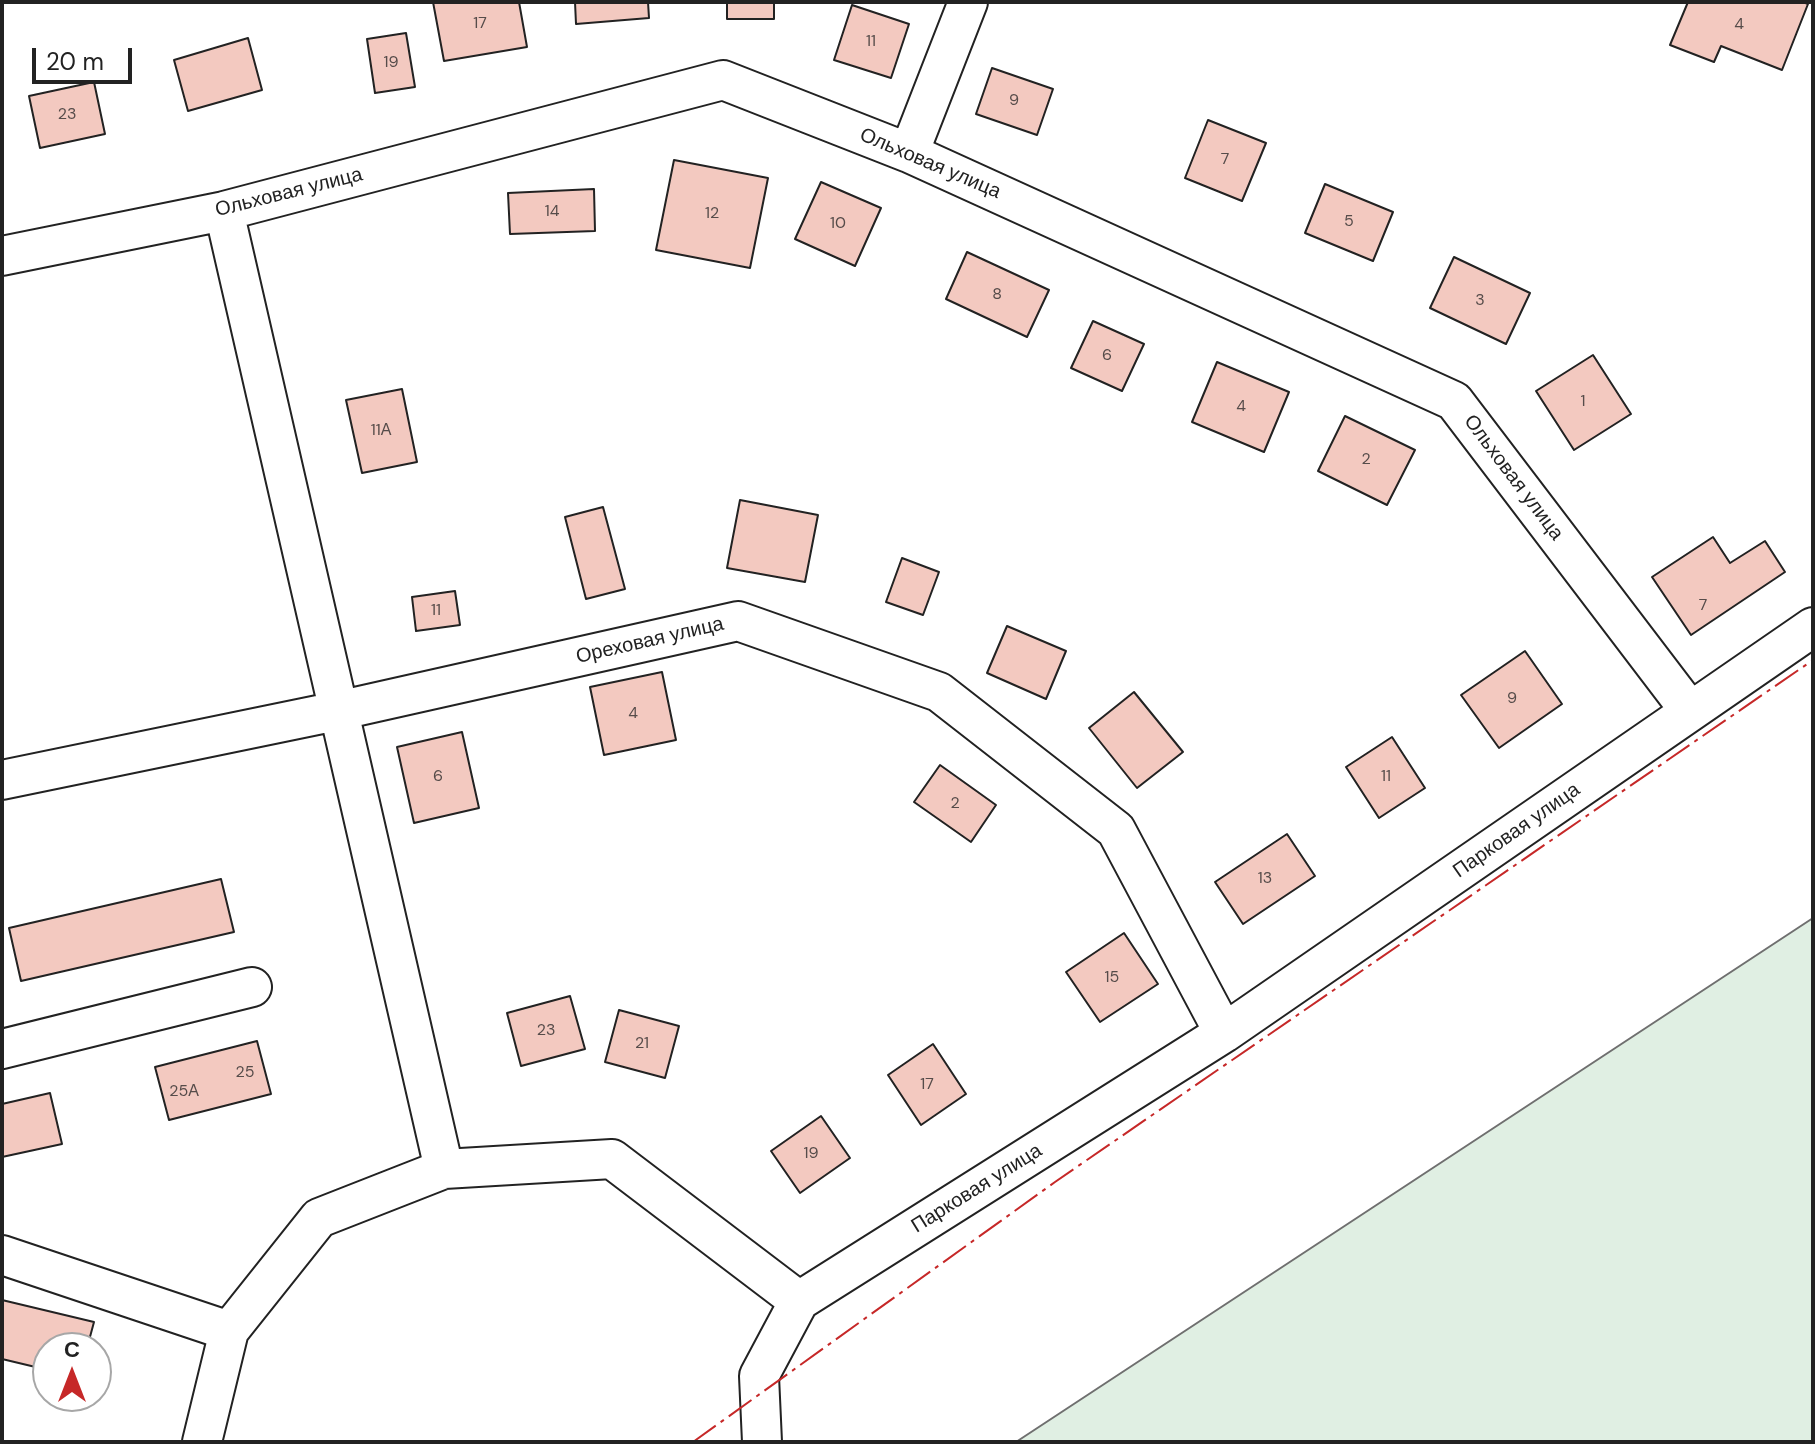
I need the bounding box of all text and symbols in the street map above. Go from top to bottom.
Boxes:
house number: 17 [473,14,487,34]
house number: 4 [1734,15,1744,35]
scale bar [36,32,136,82]
house number: 11 [866,32,876,52]
text: 20 m [46,46,104,77]
house number: 19 [383,53,399,73]
house number: 9 [1009,91,1019,111]
house number: 23 [58,105,76,125]
street label: Ольховая улица [856,123,1004,205]
house number: 7 [1221,150,1229,170]
street label: Ольховая улица [213,163,365,223]
house number: 14 [545,202,559,222]
house number: 12 [705,204,719,224]
house number: 5 [1344,212,1354,232]
house number: 10 [830,214,846,234]
house number: 8 [992,285,1002,305]
house number: 3 [1475,291,1485,311]
house number: 6 [1102,346,1112,366]
house number: 1 [1581,392,1585,412]
house number: 4 [1236,397,1246,417]
street label: Ольховая улица [1458,410,1568,546]
house number: 11А [371,421,391,441]
house number: 2 [1361,450,1371,470]
house number: 7 [1699,596,1707,616]
house number: 11 [431,601,441,621]
street label: Ореховая улица [574,612,726,670]
house number: 9 [1507,689,1517,709]
house number: 4 [628,704,638,724]
house number: 6 [433,767,443,787]
house number: 11 [1381,767,1391,787]
street label: Парковая улица [1449,778,1585,884]
house number: 2 [950,794,960,814]
house number: 13 [1258,869,1272,889]
house number: 15 [1105,968,1119,988]
house number: 23 [537,1021,555,1041]
house number: 21 [635,1034,649,1054]
house number: 25 [236,1063,254,1083]
house number: 17 [920,1075,934,1095]
house number: 25А [169,1082,199,1102]
street label: Парковая улица [907,1139,1047,1239]
house number: 19 [803,1144,819,1164]
north arrow [32,1332,112,1412]
text: С [64,1335,80,1364]

